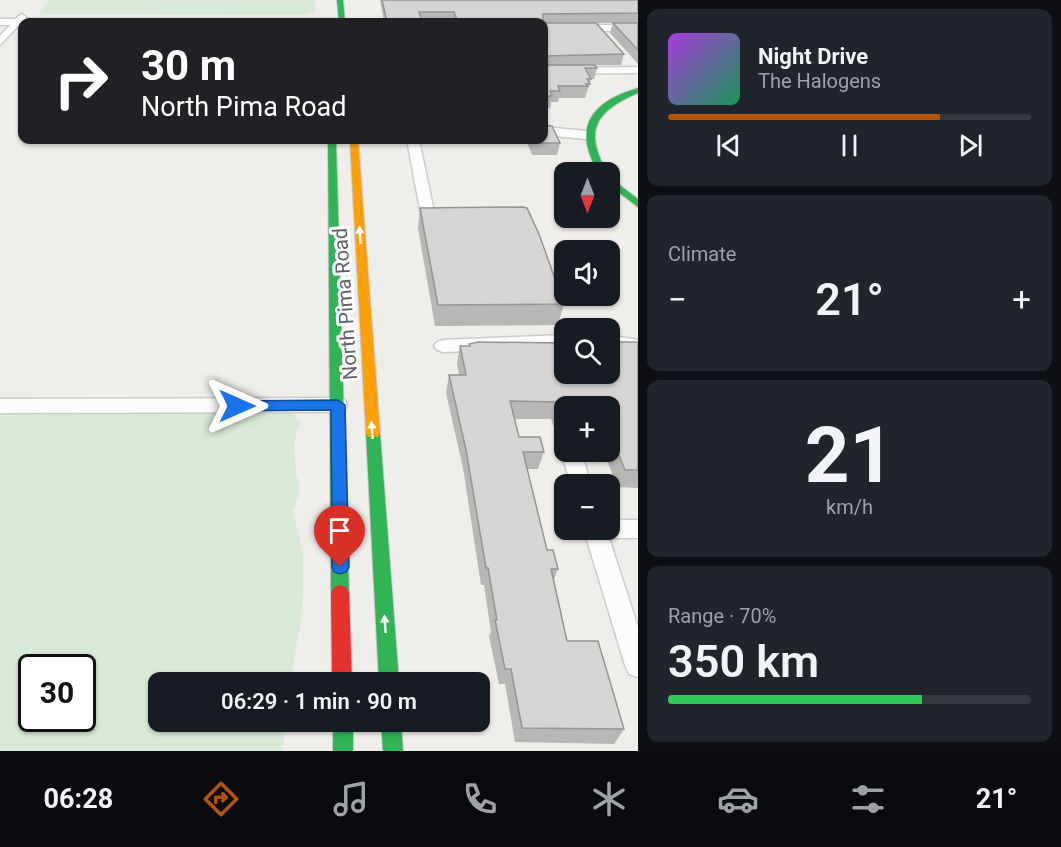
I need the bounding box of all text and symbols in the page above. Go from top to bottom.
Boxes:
text: 30 m [141,41,236,90]
icon: right [42,42,120,120]
text: Night Drive [758,44,868,69]
text: The Halogens [758,69,881,93]
text: North Pima Road [141,91,346,123]
icon: previous [712,129,745,162]
icon: pause [833,129,866,162]
icon: next [954,129,987,162]
north arrow [554,162,620,228]
map controls [554,162,620,540]
one-way arrow [355,225,365,244]
street label: North Pima Road [328,227,362,381]
button: sound [554,240,620,306]
text: Climate [668,242,736,266]
text: 21° [815,273,884,326]
text: − [668,280,687,319]
text: + [1012,280,1031,319]
button: search [554,318,620,384]
position arrow [205,374,269,438]
button: + [554,396,620,462]
text: 21 [805,410,894,501]
one-way arrow [368,420,377,439]
button: − [554,474,620,540]
text: km/h [826,495,873,519]
pin [314,505,365,567]
icon: arrive [323,514,356,547]
text: Range · 70% [668,604,776,628]
one-way arrow [380,615,390,634]
text: 350 km [668,635,819,688]
speed limit sign: 30 [18,654,96,732]
text: 06:29 · 1 min · 90 m [221,689,417,714]
icon: directions [200,778,242,820]
icon: music [330,778,372,820]
icon: phone [459,778,501,820]
icon: climate [588,778,630,820]
icon: car [717,778,759,820]
icon: filters [847,778,889,820]
text: 06:28 [44,783,113,815]
text: 21° [976,783,1017,815]

